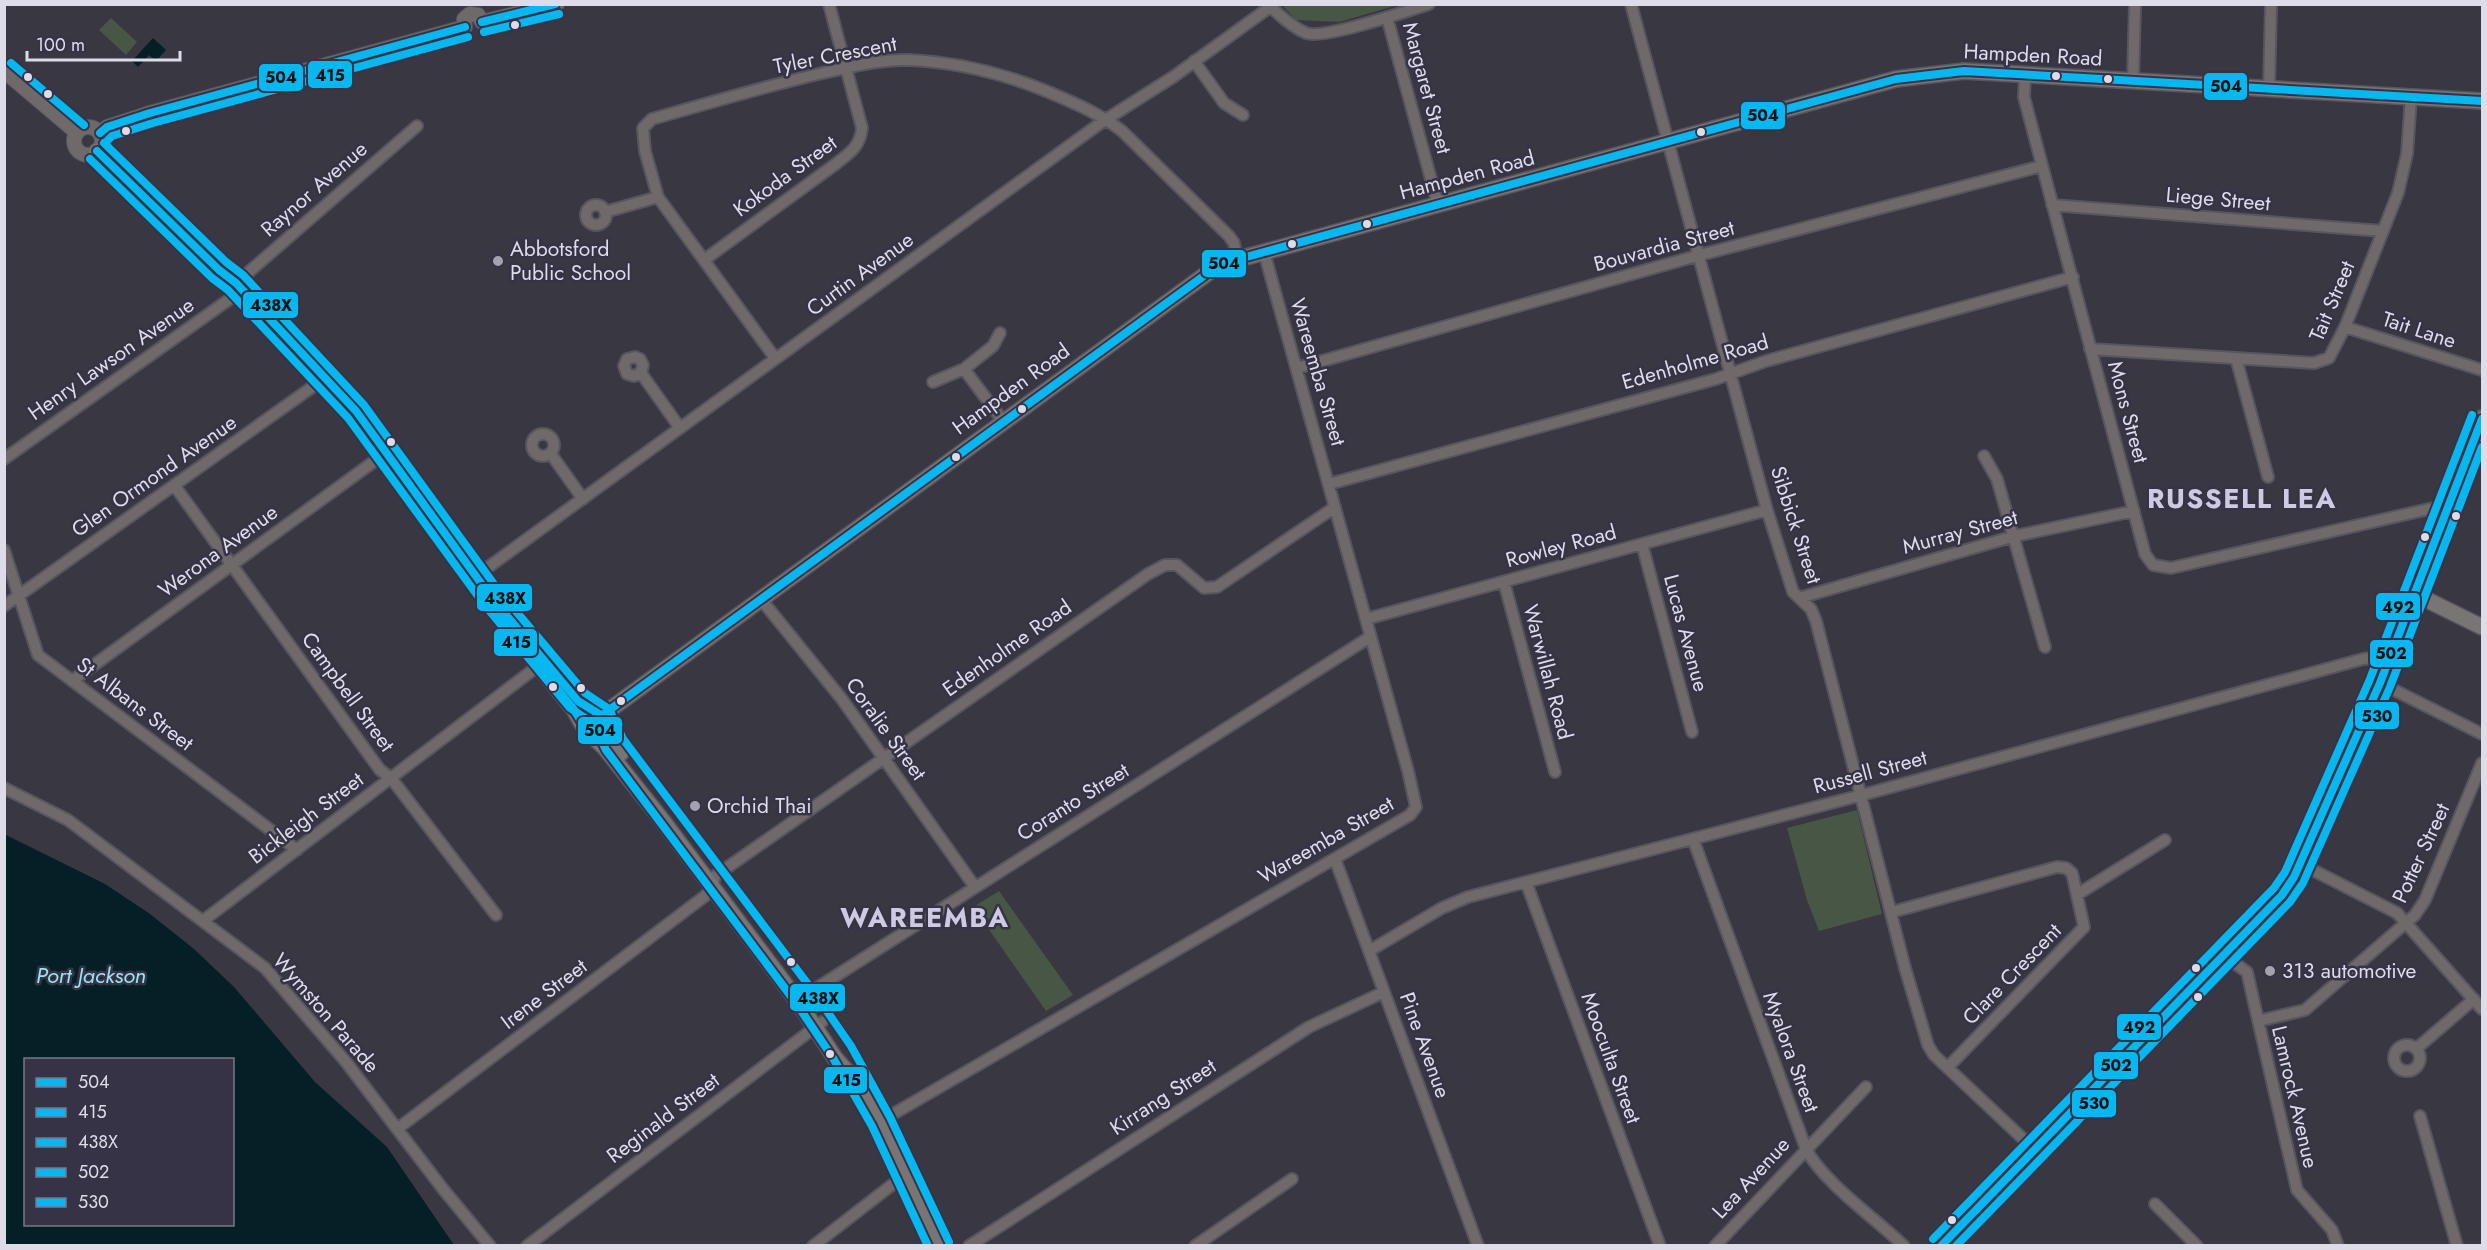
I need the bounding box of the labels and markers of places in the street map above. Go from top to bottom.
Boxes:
unlabelled marker [509,19,521,31]
unlabelled marker [2050,70,2062,82]
unlabelled marker [22,71,34,83]
unlabelled marker [2102,73,2114,85]
unlabelled marker [42,88,54,100]
unlabelled marker [120,125,132,137]
unlabelled marker [1695,126,1707,138]
unlabelled marker [1361,218,1373,230]
place label: Abbotsford Public School [510,234,631,288]
unlabelled marker [1286,238,1298,250]
marker: Abbotsford Public School [491,254,505,268]
unlabelled marker [1016,403,1028,415]
unlabelled marker [385,436,397,448]
unlabelled marker [950,451,962,463]
unlabelled marker [2450,510,2462,522]
unlabelled marker [2419,531,2431,543]
unlabelled marker [547,681,559,693]
unlabelled marker [575,682,587,694]
unlabelled marker [615,695,627,707]
place label: Orchid Thai [707,791,812,821]
marker: Orchid Thai [688,799,702,813]
unlabelled marker [785,956,797,968]
place label: 313 automotive [2282,956,2417,986]
unlabelled marker [2190,962,2202,974]
marker: 313 automotive [2263,964,2277,978]
unlabelled marker [2192,991,2204,1003]
unlabelled marker [824,1048,836,1060]
unlabelled marker [1946,1214,1958,1226]

